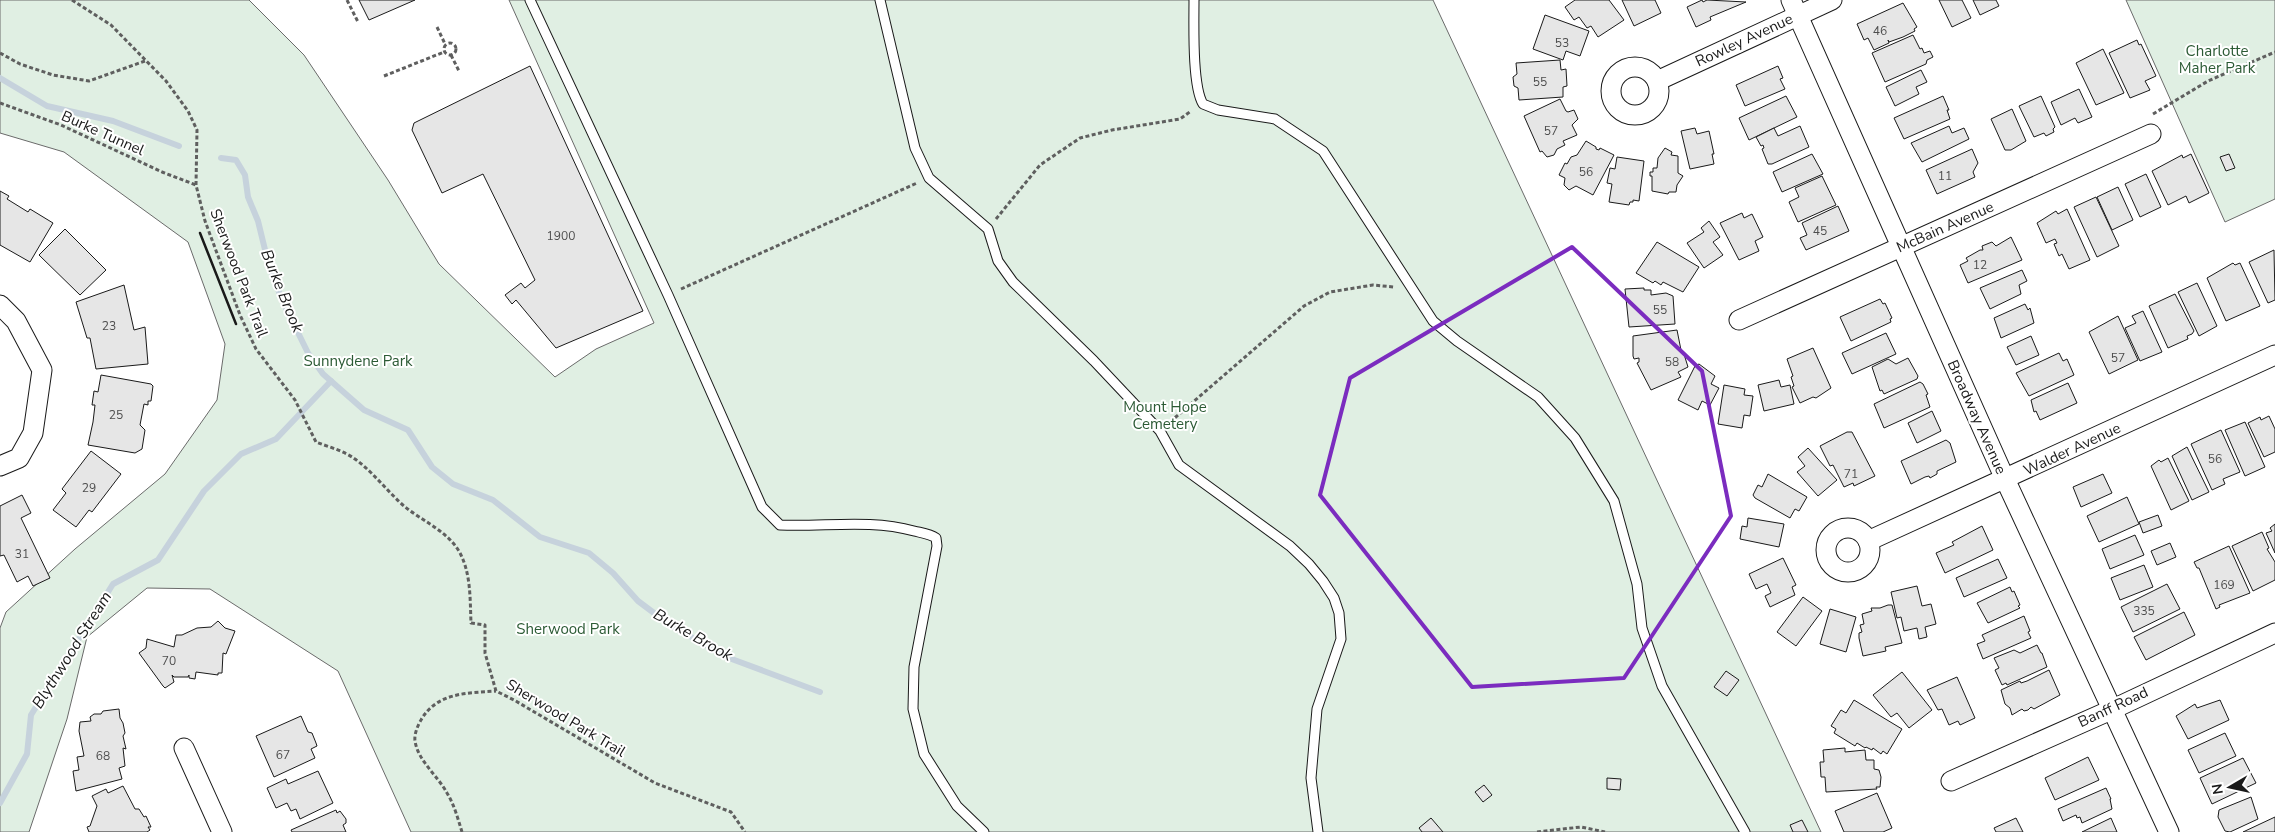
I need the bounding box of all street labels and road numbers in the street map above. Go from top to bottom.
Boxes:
street label: Rowley Avenue [1692,9,1796,71]
street label: Burke Tunnel [58,106,148,160]
street label: McBain Avenue [1893,197,1997,257]
street label: Sherwood Park Trail [205,206,273,341]
street label: Broadway Avenue [1943,357,2011,477]
street label: Walder Avenue [2020,418,2124,480]
street label: Sherwood Park Trail [502,674,630,762]
street label: Banff Road [2075,682,2151,732]

